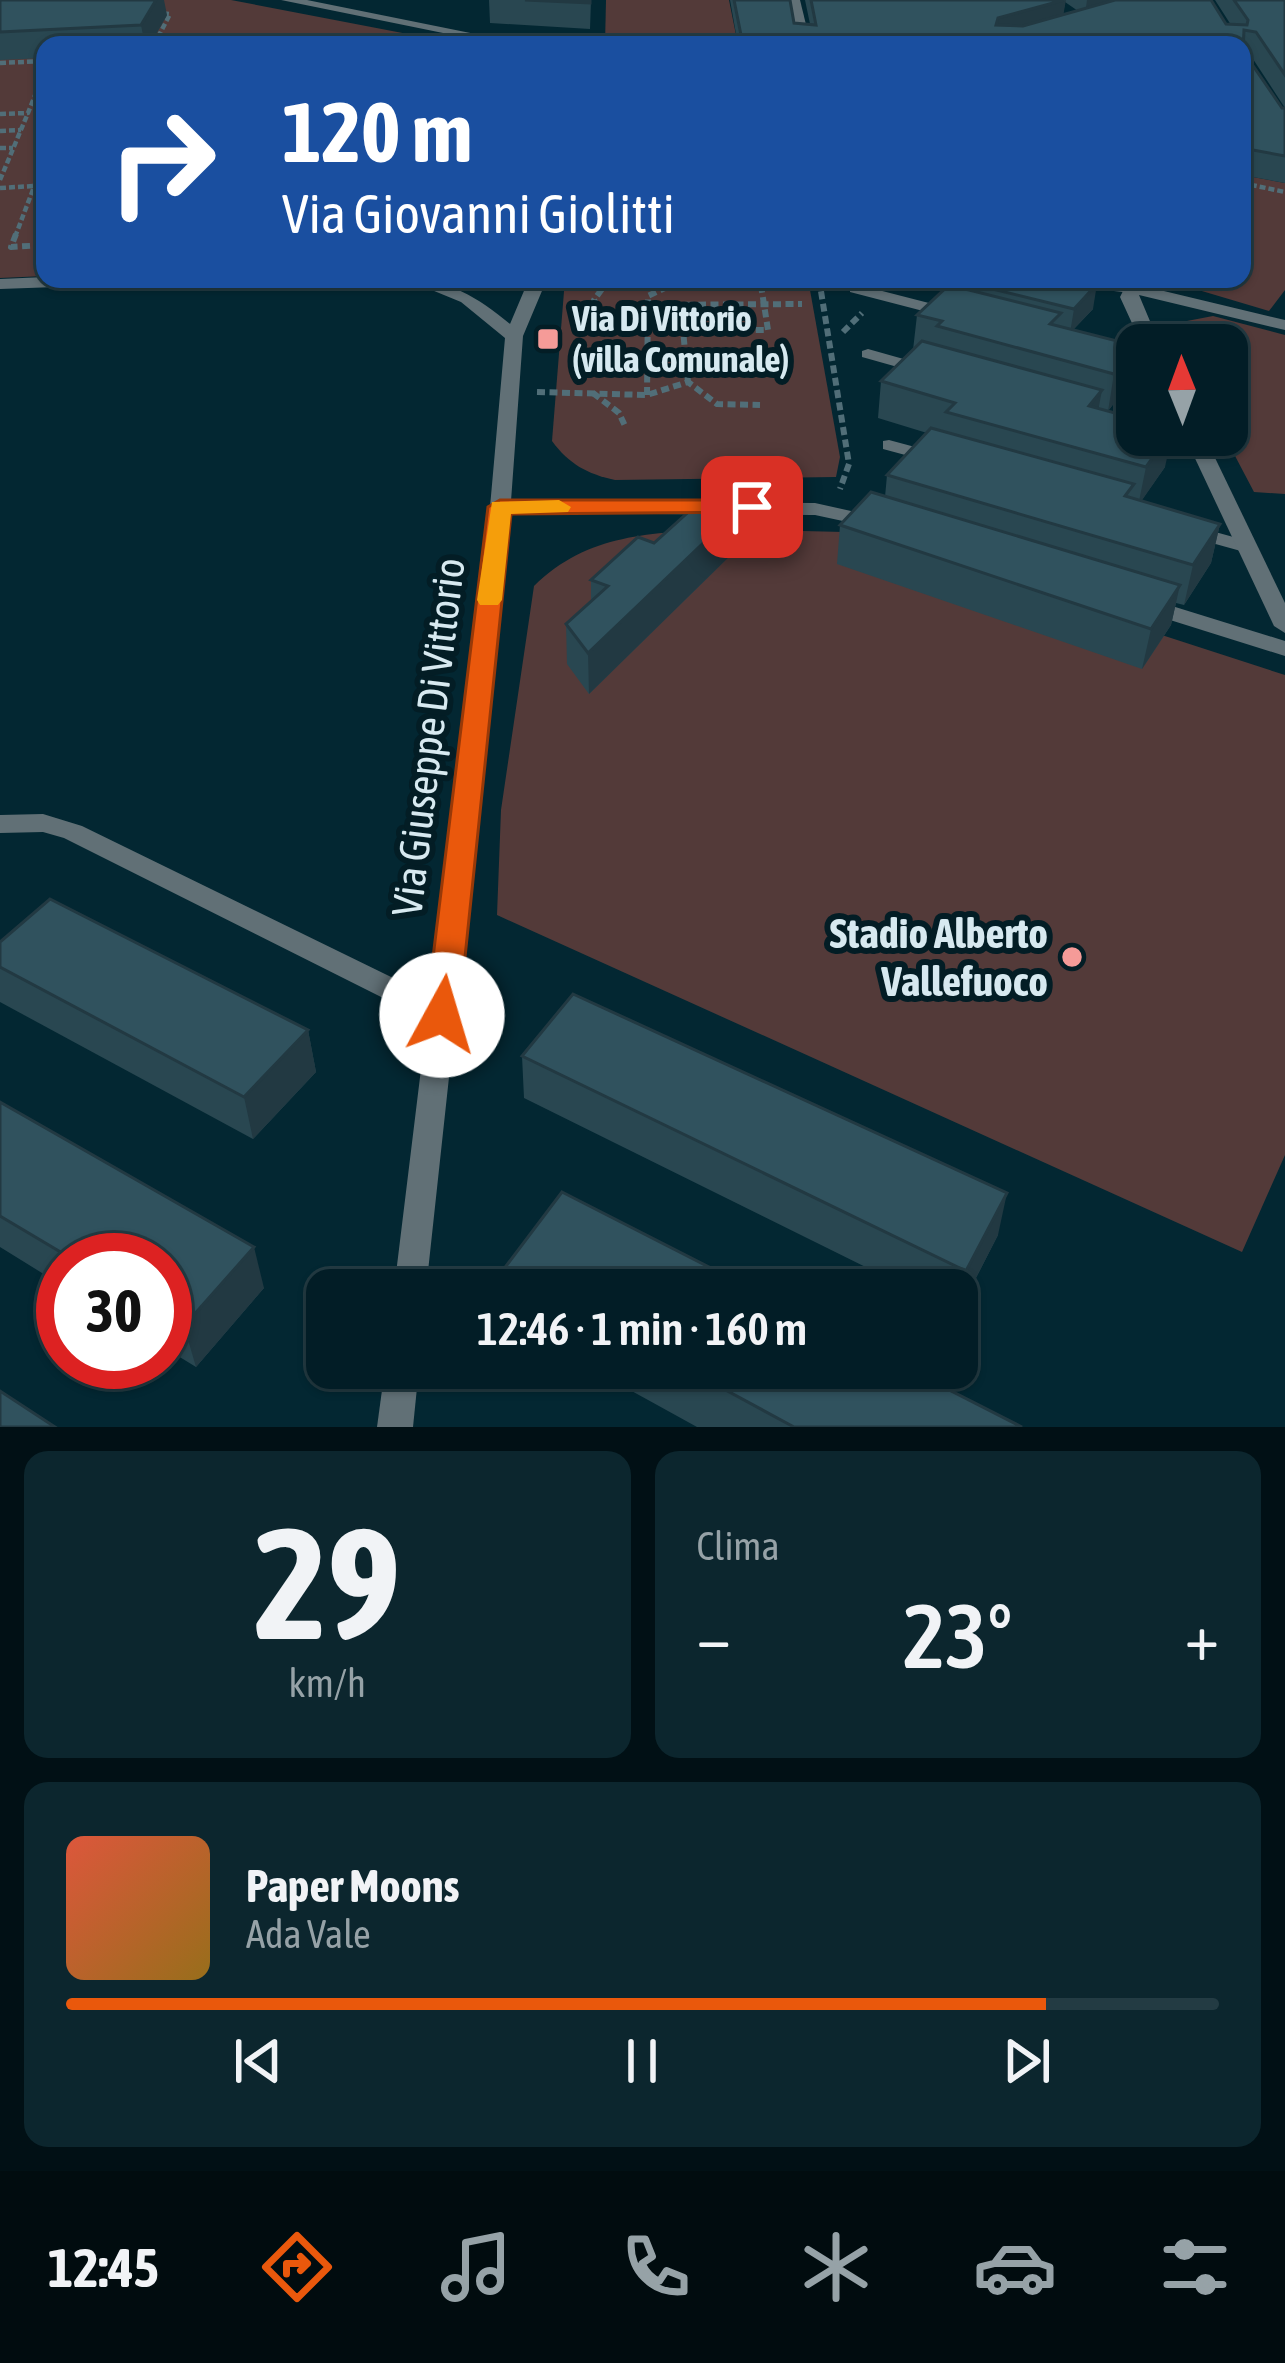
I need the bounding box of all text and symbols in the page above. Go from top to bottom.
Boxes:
icon: right [84,84,240,240]
text: 120 m [282,84,472,180]
text: Via Giovanni Giolitti [282,183,675,244]
place label: Via Di Vittorio (villa Comunale) [571,297,789,380]
north arrow [1116,324,1248,456]
map controls [1116,324,1248,456]
marker: Via Di Vittorio (villa Comunale) [535,326,561,352]
pin [701,456,803,558]
icon: arrive [719,474,785,540]
street label: Via Giuseppe Di Vittorio [382,555,474,919]
place label: Stadio Alberto Vallefuoco [830,909,1048,1005]
marker: Stadio Alberto Vallefuoco [1059,944,1085,970]
position arrow [379,952,505,1078]
speed limit sign: 30 [36,1233,192,1389]
text: 12:46 · 1 min · 160 m [477,1303,807,1355]
text: 29 [254,1493,401,1672]
text: Clima [697,1524,780,1568]
text: 23° [903,1584,1012,1687]
text: − [697,1598,731,1674]
text: + [1185,1598,1219,1674]
text: km/h [289,1661,366,1705]
text: Paper Moons [246,1860,459,1912]
text: Ada Vale [246,1912,371,1956]
icon: previous [225,2028,291,2094]
icon: pause [609,2028,675,2094]
icon: next [994,2028,1060,2094]
icon: directions [255,2225,339,2309]
icon: music [434,2225,518,2309]
icon: phone [614,2225,698,2309]
icon: climate [794,2225,878,2309]
icon: car [973,2225,1057,2309]
icon: filters [1153,2225,1237,2309]
text: 12:45 [48,2237,159,2298]

